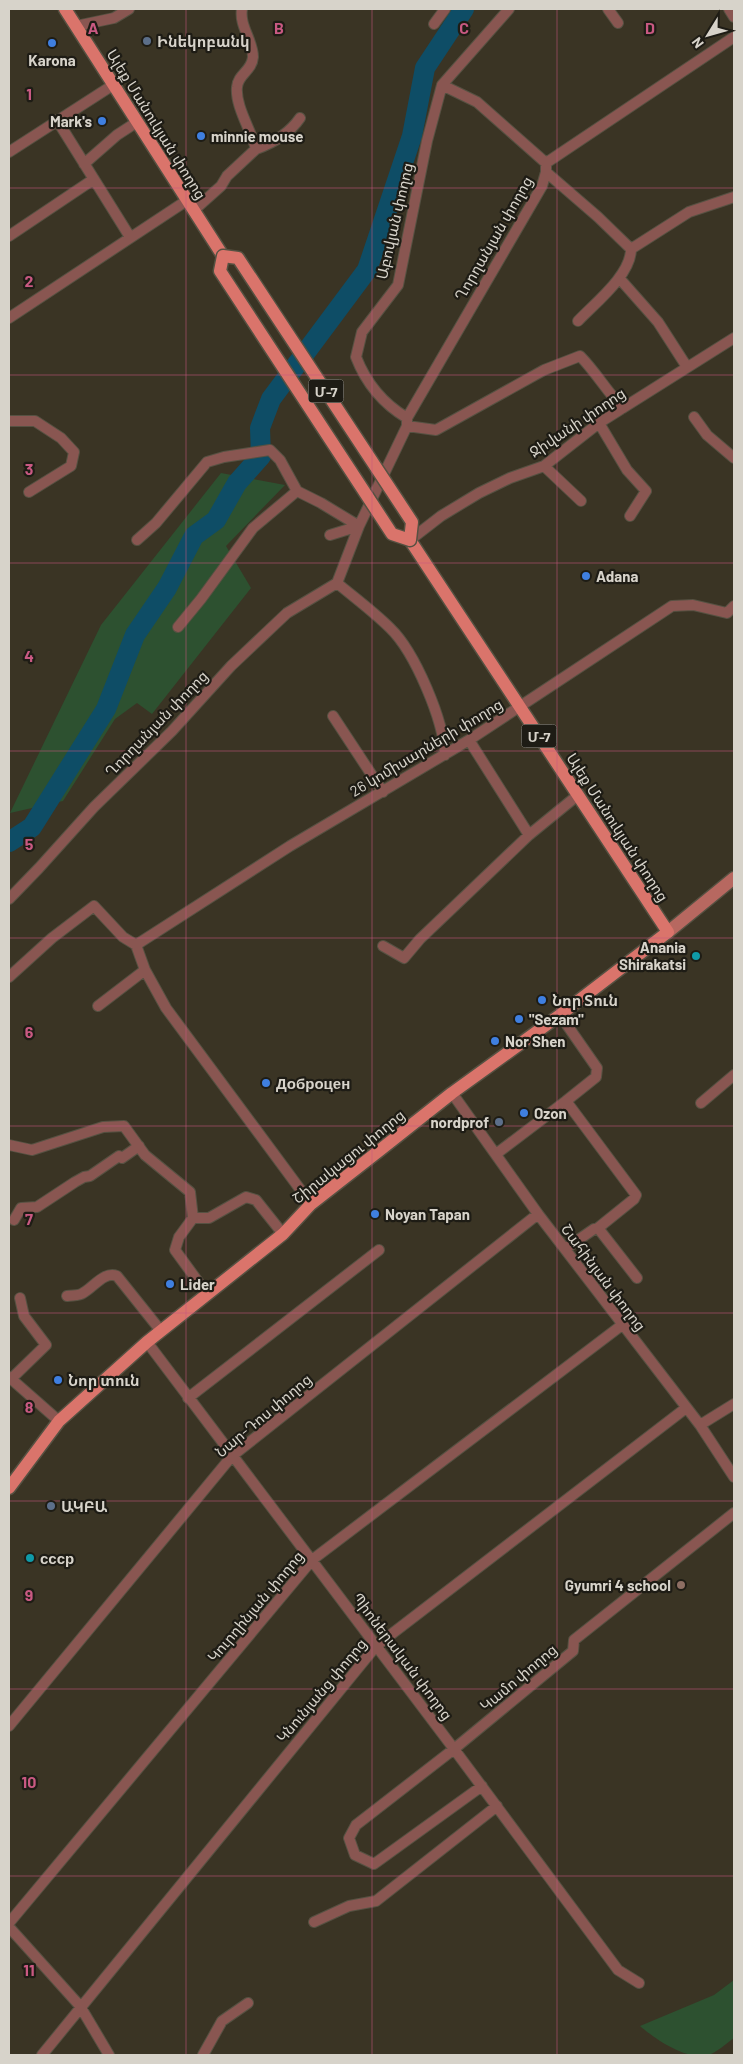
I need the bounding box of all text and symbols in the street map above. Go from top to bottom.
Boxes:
north arrow [683,10,733,60]
text: A [88,18,99,37]
text: B [274,18,284,37]
text: C [459,18,469,37]
text: D [645,18,655,37]
place label: Ինեկոբանկ [157,32,250,51]
text: N [688,34,707,52]
marker: Ինեկոբանկ [141,35,153,47]
marker: Karona [46,37,58,49]
street label: Ալեք Մանուկյան փողոց [103,46,211,203]
place label: Karona [28,51,76,69]
text: 1 [26,84,32,103]
place label: Mark's [50,112,92,130]
marker: Mark's [96,115,108,127]
place label: minnie mouse [211,127,304,145]
marker: minnie mouse [195,130,207,142]
street label: Աբովյան փողոց [372,161,417,281]
street label: Ղորղանյան փողոց [450,173,537,304]
text: 2 [25,271,34,290]
road number: Մ-7 [308,380,344,402]
street label: Ջիվանի փողոց [526,383,629,462]
text: 3 [25,459,33,478]
place label: Adana [596,567,638,585]
marker: Adana [580,570,592,582]
text: 4 [24,646,34,665]
street label: Ղորղանյան փողոց [101,666,212,780]
street label: 26 կոմիսարների փողոց [346,694,506,801]
road number: Մ-7 [522,724,556,748]
street label: Ալեք Մանուկյան փողոց [562,749,673,905]
text: 5 [25,834,34,853]
place label: Anania Shirakatsi [619,938,686,973]
marker: Anania Shirakatsi [690,950,702,962]
place label: Նոր Տուն [552,991,618,1010]
marker: Նոր Տուն [536,994,548,1006]
place label: "Sezam" [529,1010,584,1028]
marker: "Sezam" [513,1013,525,1025]
text: 6 [25,1022,34,1041]
place label: Nor Shen [505,1032,566,1050]
marker: Nor Shen [489,1035,501,1047]
place label: Доброцен [276,1074,350,1092]
marker: Доброцен [260,1077,272,1089]
place label: Ozon [534,1104,567,1122]
street label: Շիրակացու փողոց [288,1105,408,1208]
marker: Ozon [518,1107,530,1119]
place label: nordprof [430,1113,489,1131]
marker: nordprof [493,1116,505,1128]
place label: Noyan Tapan [385,1205,470,1223]
marker: Noyan Tapan [369,1208,381,1220]
text: 7 [25,1209,33,1228]
street label: Շահինյան փողոց [557,1220,650,1335]
place label: Lider [180,1275,215,1293]
marker: Lider [164,1278,176,1290]
street label: Նար-Դոս փողոց [211,1370,315,1461]
place label: Նոր տուն [68,1371,140,1390]
marker: Նոր տուն [52,1374,64,1386]
text: 8 [25,1397,34,1416]
place label: ԱԿԲԱ [61,1497,108,1515]
marker: ԱԿԲԱ [45,1500,57,1512]
street label: Կուրղինյան փողոց [203,1547,308,1666]
place label: ссср [40,1549,74,1567]
marker: ссср [24,1552,36,1564]
place label: Gyumri 4 school [565,1576,671,1594]
marker: Gyumri 4 school [675,1579,687,1591]
text: 9 [25,1585,33,1604]
street label: Պիոներական փողոց [348,1589,457,1724]
street label: Կնունյանց փողոց [272,1634,371,1746]
street label: Կամո փողոց [476,1640,561,1715]
text: 10 [22,1772,36,1791]
text: 11 [23,1960,35,1979]

